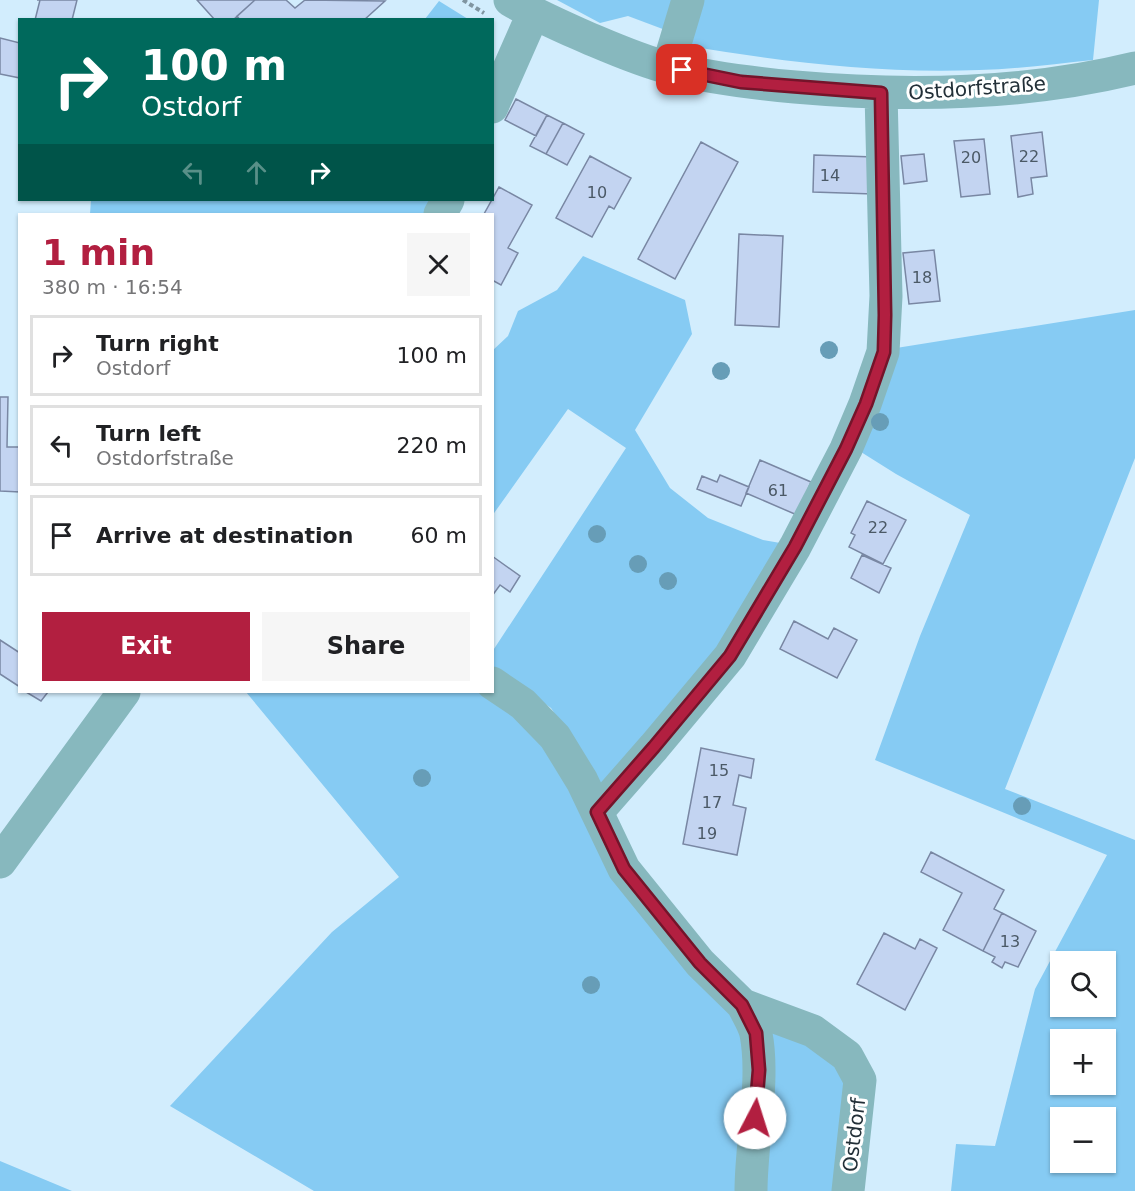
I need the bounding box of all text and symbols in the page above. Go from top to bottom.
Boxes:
text: 100 m [141,41,287,90]
icon: right [42,42,120,120]
pin [656,44,707,95]
icon: arrive [665,53,698,86]
street label: Ostdorfstraße [907,71,1047,105]
text: Ostdorf [141,91,241,122]
house number: 22 [1019,147,1039,166]
house number: 20 [961,148,981,167]
icon: left [177,156,210,189]
icon: ahead [240,156,273,189]
icon: right [303,156,336,189]
house number: 14 [820,166,840,185]
house number: 10 [587,183,607,202]
text: 1 min [42,232,155,273]
button: close [407,233,470,296]
house number: 18 [912,268,932,287]
text: 380 m · 16:54 [42,275,183,299]
text: Turn right [96,331,219,356]
icon: right [45,339,78,372]
text: 100 m [397,343,467,368]
text: Ostdorf [96,356,170,380]
text: Turn left [96,421,201,446]
icon: left [45,429,78,462]
text: 220 m [397,433,467,458]
text: Ostdorfstraße [96,446,234,470]
house number: 61 [768,481,788,500]
house number: 22 [868,518,888,537]
icon: arrive [45,519,78,552]
text: Arrive at destination [96,523,353,548]
text: 60 m [411,523,467,548]
button: Exit [42,612,250,681]
button: Share [262,612,470,681]
house number: 15 [709,761,729,780]
house number: 17 [702,793,722,812]
house number: 19 [697,824,717,843]
house number: 13 [1000,932,1020,951]
map controls [1050,951,1116,1173]
button: search [1050,951,1116,1017]
button: + [1050,1029,1116,1095]
position arrow [723,1086,787,1150]
street label: Ostdorf [838,1096,871,1173]
button: − [1050,1107,1116,1173]

